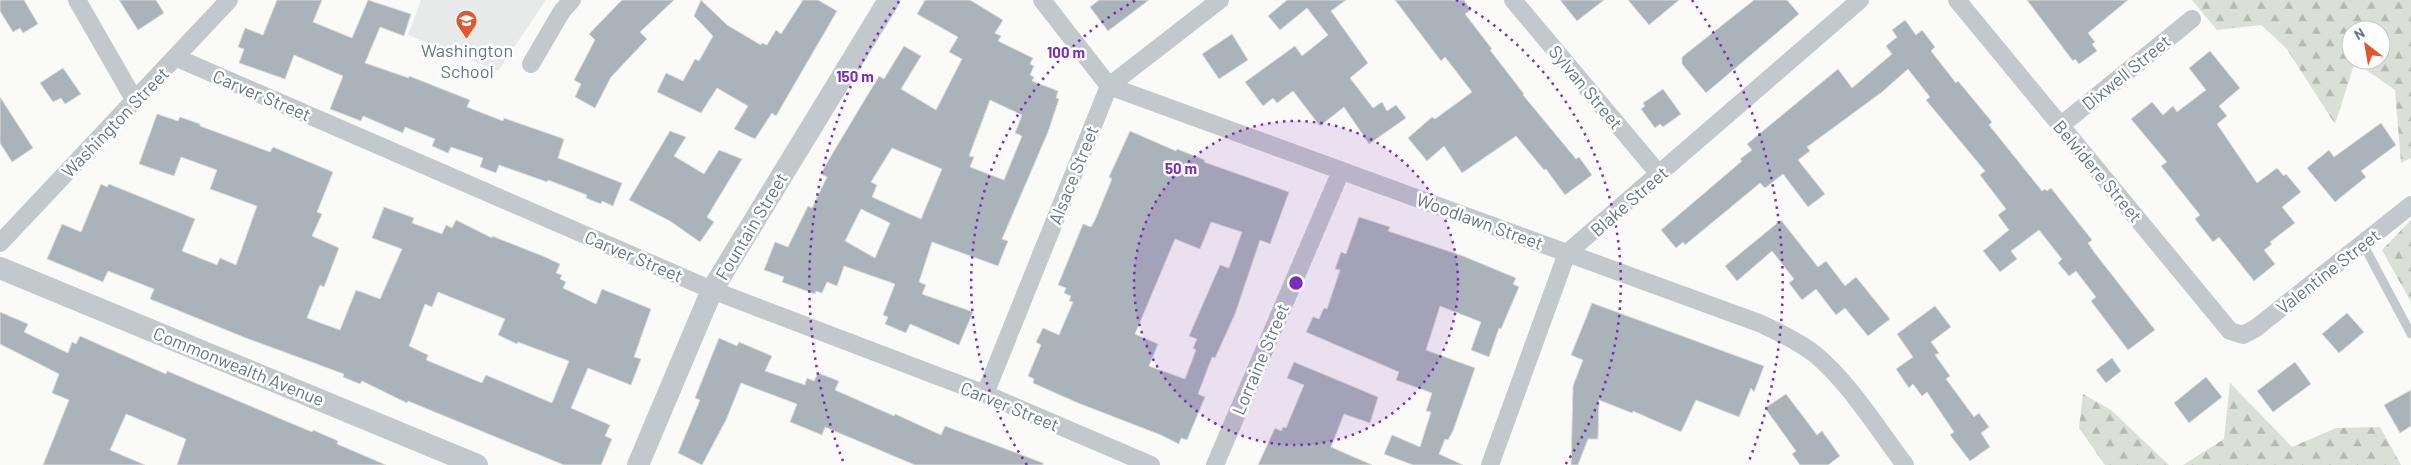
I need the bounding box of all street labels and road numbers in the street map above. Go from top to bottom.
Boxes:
street label: Dixwell Street [2077,30,2175,114]
street label: Sylvan Street [1544,40,1628,134]
street label: Washington Street [57,62,173,182]
street label: Carver Street [210,65,314,125]
street label: Belvidere Street [2049,116,2147,226]
street label: Alsace Street [1043,122,1103,228]
street label: Blake Street [1586,161,1672,241]
street label: Fountain Street [710,168,792,284]
street label: Woodlawn Street [1414,188,1546,254]
street label: Valentine Street [2272,224,2384,318]
street label: Carver Street [582,226,686,286]
street label: Lorraine Street [1227,300,1293,418]
street label: Commonwealth Avenue [150,322,328,410]
street label: Carver Street [958,376,1062,436]

